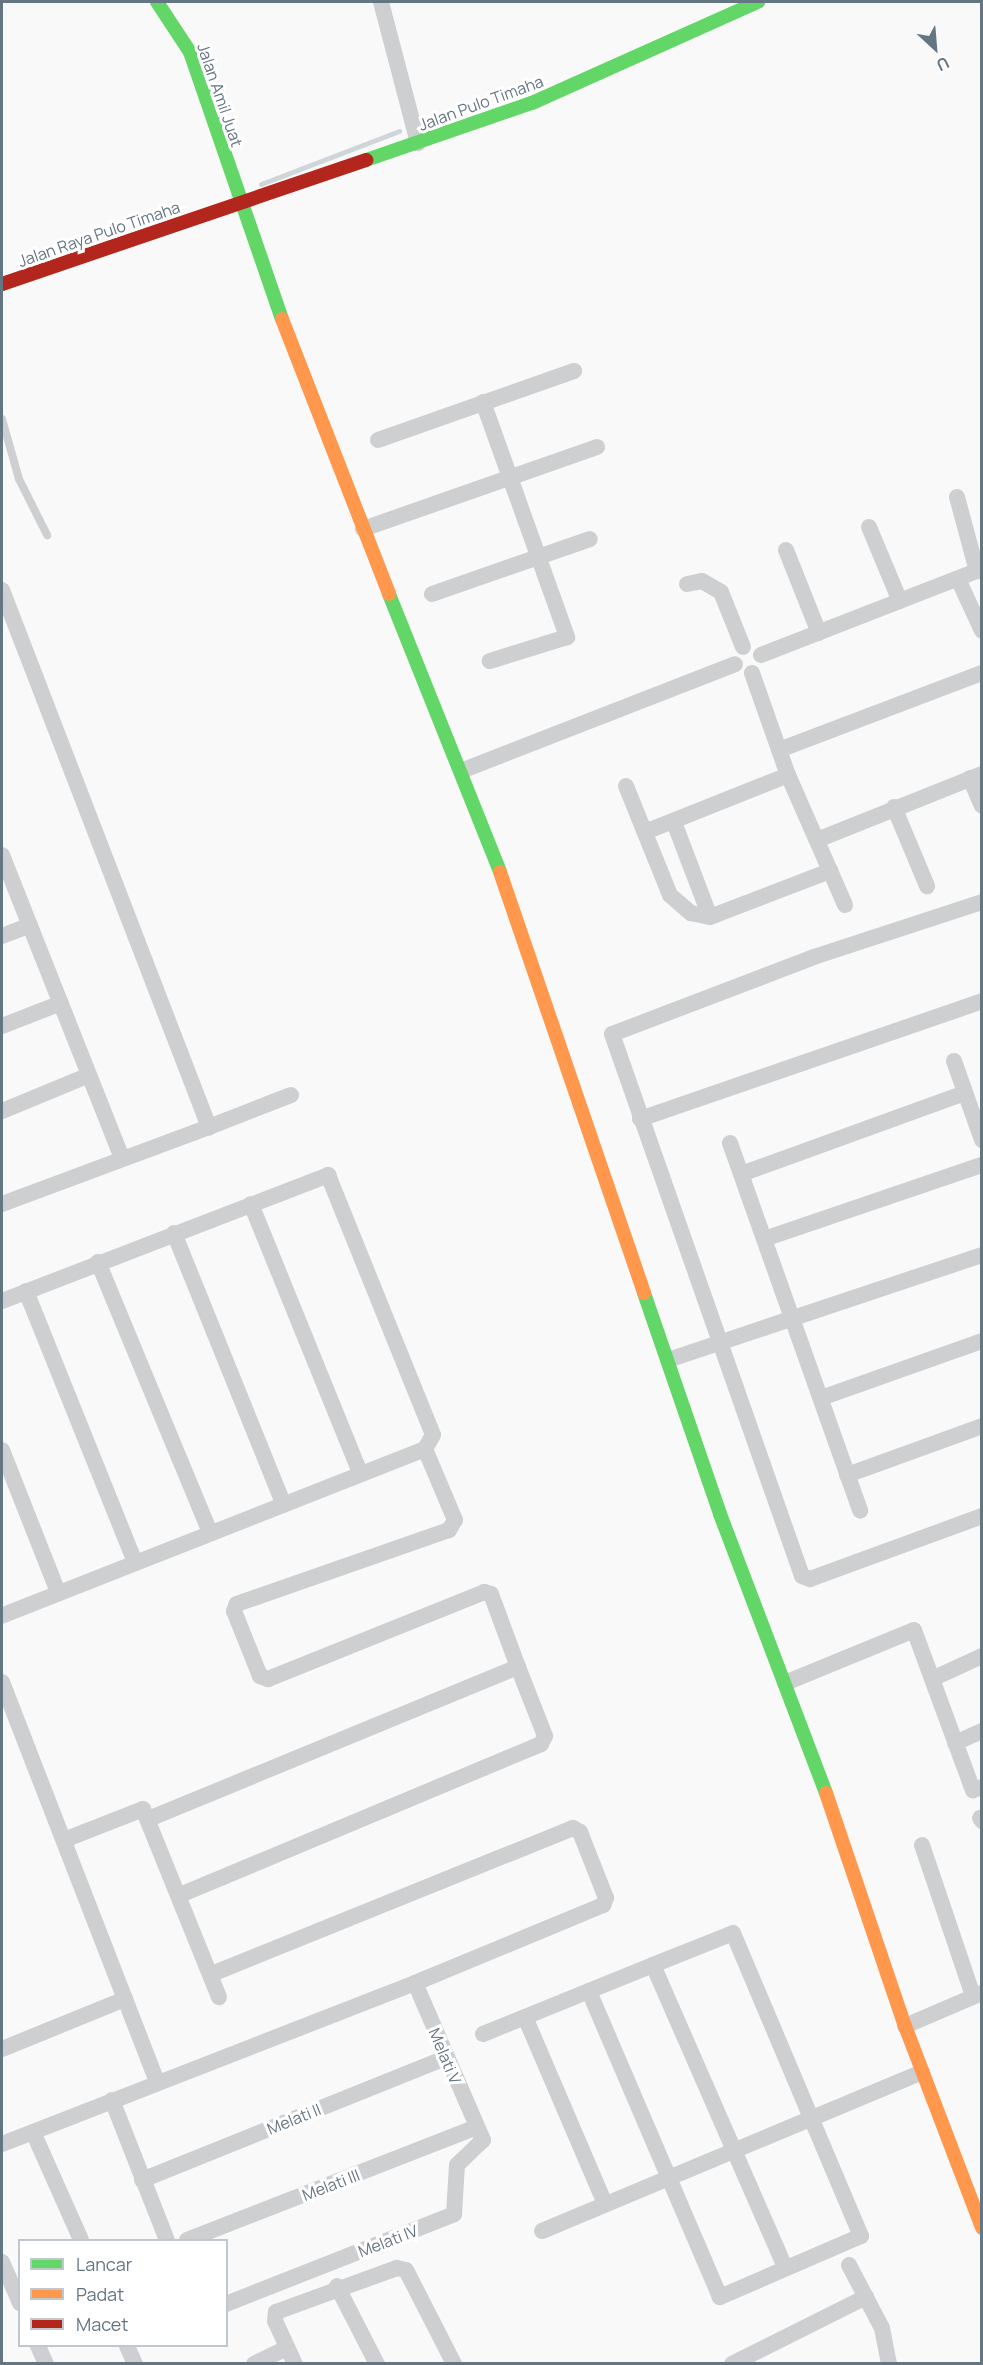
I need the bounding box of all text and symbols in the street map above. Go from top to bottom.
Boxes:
north arrow [905,18,965,78]
street label: Jalan Amil Juat [193,41,247,149]
text: U [933,52,953,77]
street label: Jalan Pulo Timaha [416,72,546,134]
street label: Jalan Raya Pulo Timaha [15,197,183,271]
street label: Melati V [425,2025,465,2087]
street label: Melati II [264,2100,324,2138]
street label: Melati III [300,2165,362,2205]
street label: Melati IV [356,2221,420,2261]
legend [18,2239,228,2347]
text: Lancar [76,2252,132,2276]
text: Padat [76,2282,124,2306]
text: Macet [76,2312,129,2336]

